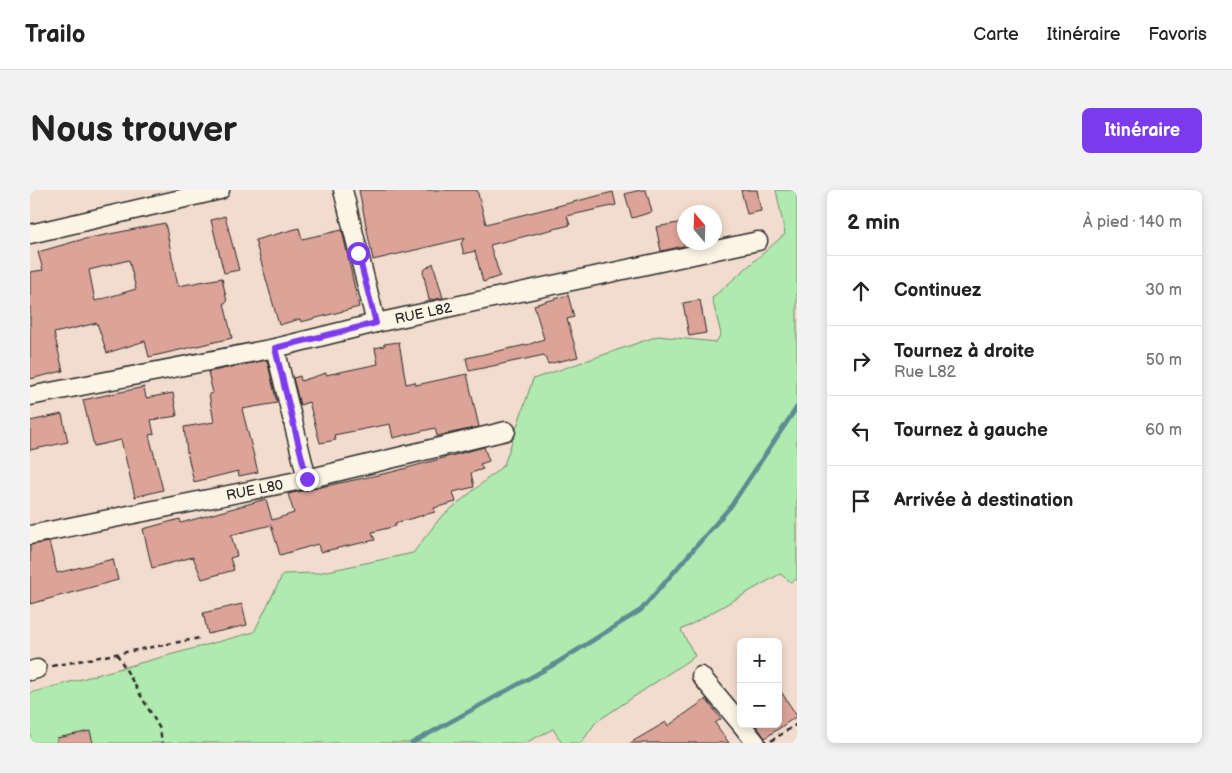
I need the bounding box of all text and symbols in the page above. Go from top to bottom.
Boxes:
text: Trailo [25,20,85,49]
text: Carte [973,24,1019,45]
text: Itinéraire [1047,24,1120,45]
text: Favoris [1148,24,1207,45]
button: Itinéraire [1082,108,1202,153]
text: Nous trouver [30,109,237,152]
north arrow [677,205,722,250]
text: 2 min [847,210,900,235]
text: À pied · 140 m [1083,213,1182,232]
route start [347,242,370,265]
icon: ahead [847,277,875,305]
text: Continuez [894,279,981,302]
text: 30 m [1145,281,1182,300]
street label: RUE L82 [393,298,454,327]
text: Tournez à droite [894,340,1035,363]
icon: right [847,347,875,375]
text: 50 m [1146,351,1182,370]
text: Rue L82 [894,363,956,382]
icon: left [847,417,875,445]
text: Tournez à gauche [894,419,1048,442]
text: 60 m [1145,421,1182,440]
route end [296,468,319,491]
street label: RUE L80 [224,476,284,504]
icon: arrive [847,487,875,515]
text: Arrivée à destination [894,489,1073,512]
map controls [737,638,782,728]
button: + [737,638,782,683]
button: − [737,683,782,728]

